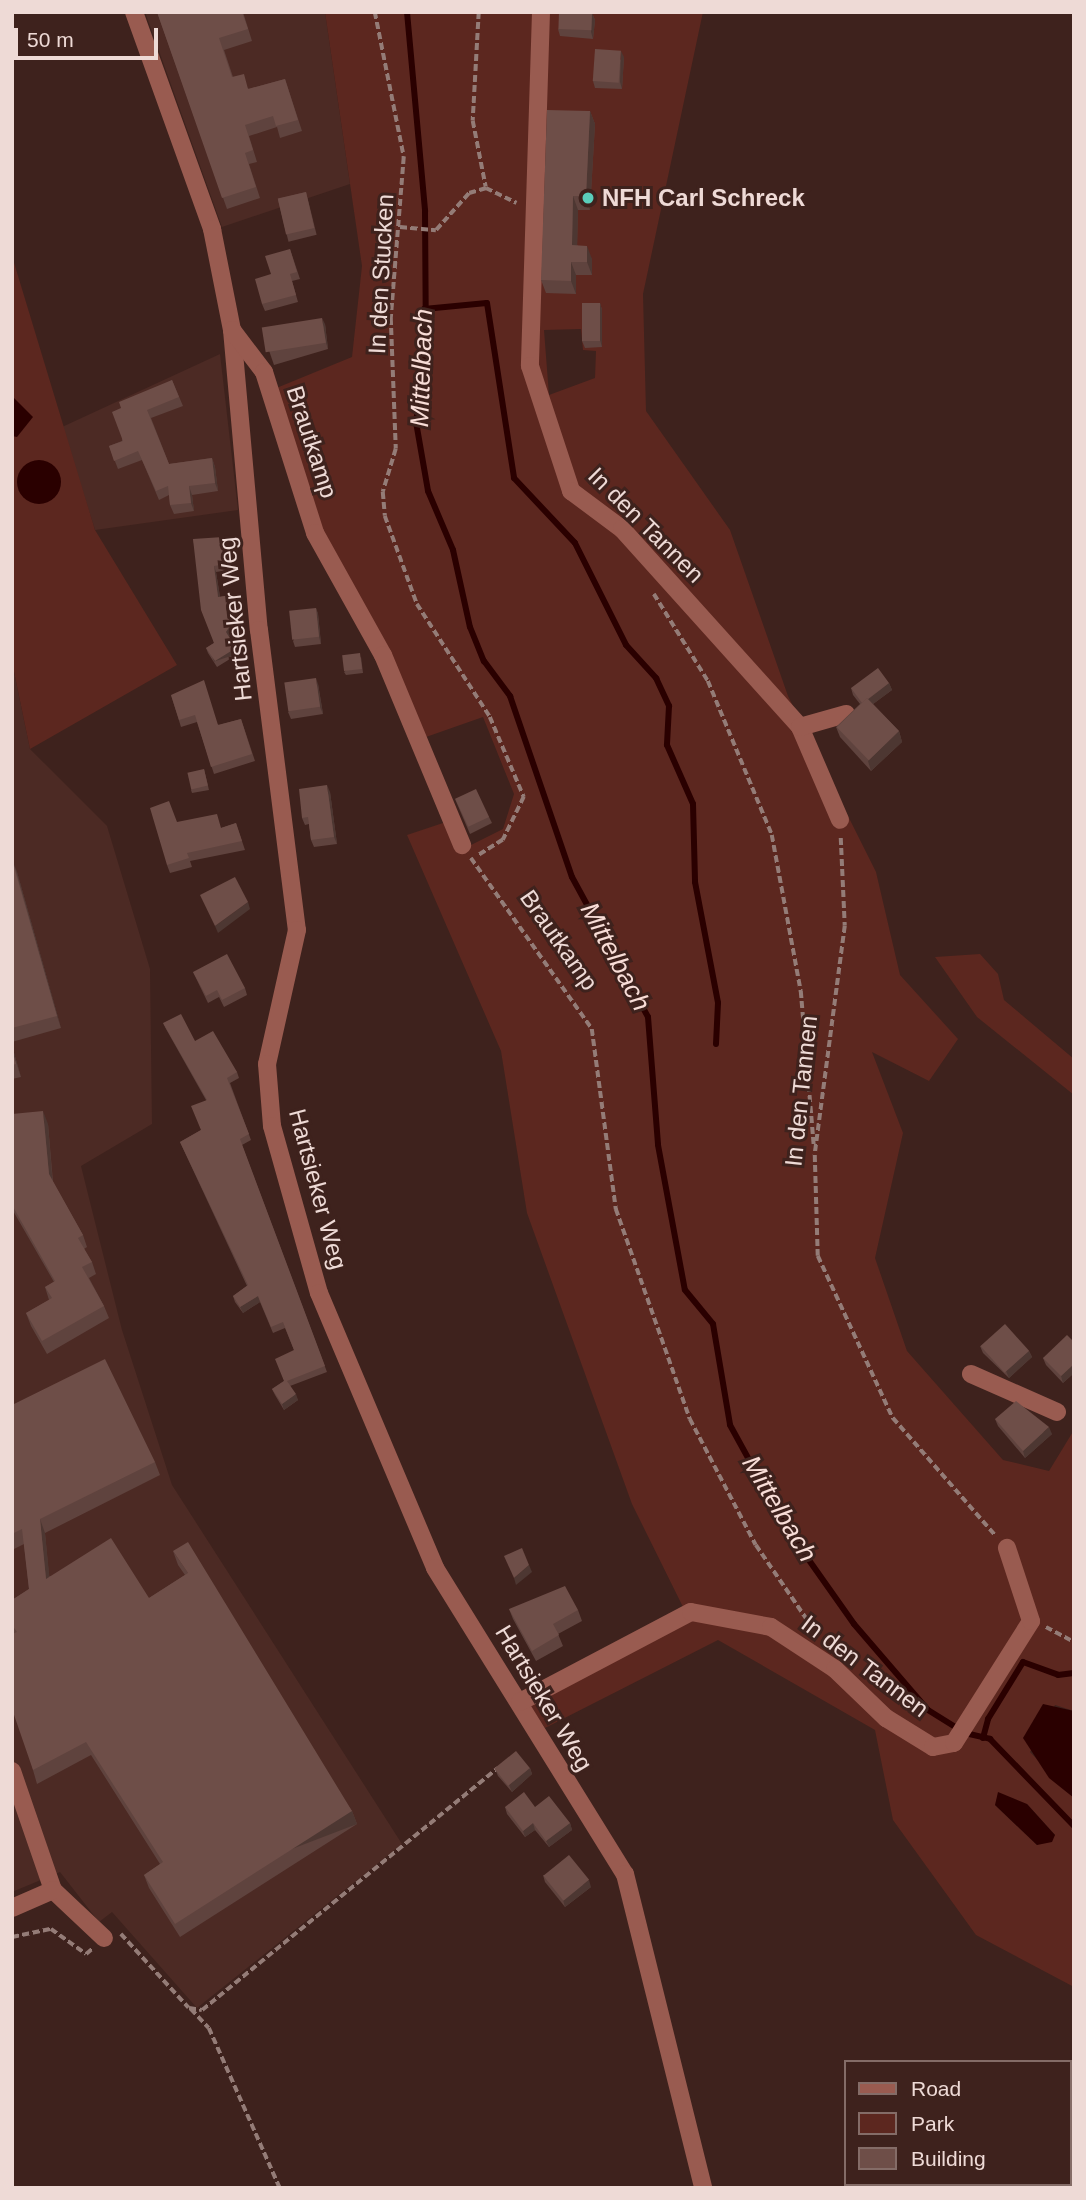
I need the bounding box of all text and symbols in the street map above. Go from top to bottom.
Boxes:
scale bar [18,14,161,58]
text: 50 m [27,28,74,51]
place label: NFH Carl Schreck [602,184,805,212]
marker: NFH Carl Schreck [580,190,596,206]
street label: In den Stucken [362,193,400,355]
water label: Mittelbach [404,308,440,428]
street label: Brautkamp [280,382,344,502]
street label: In den Tannen [582,461,710,589]
street label: Hartsieker Weg [212,535,258,703]
street label: Brautkamp [514,884,604,996]
water label: Mittelbach [573,897,657,1017]
street label: In den Tannen [779,1014,823,1168]
street label: Hartsieker Weg [283,1106,353,1272]
water label: Mittelbach [735,1450,823,1568]
street label: In den Tannen [796,1609,934,1723]
street label: Hartsieker Weg [489,1620,599,1776]
legend [844,2060,1072,2186]
text: Road [911,2077,961,2100]
text: Park [911,2112,954,2135]
text: Building [911,2147,986,2170]

